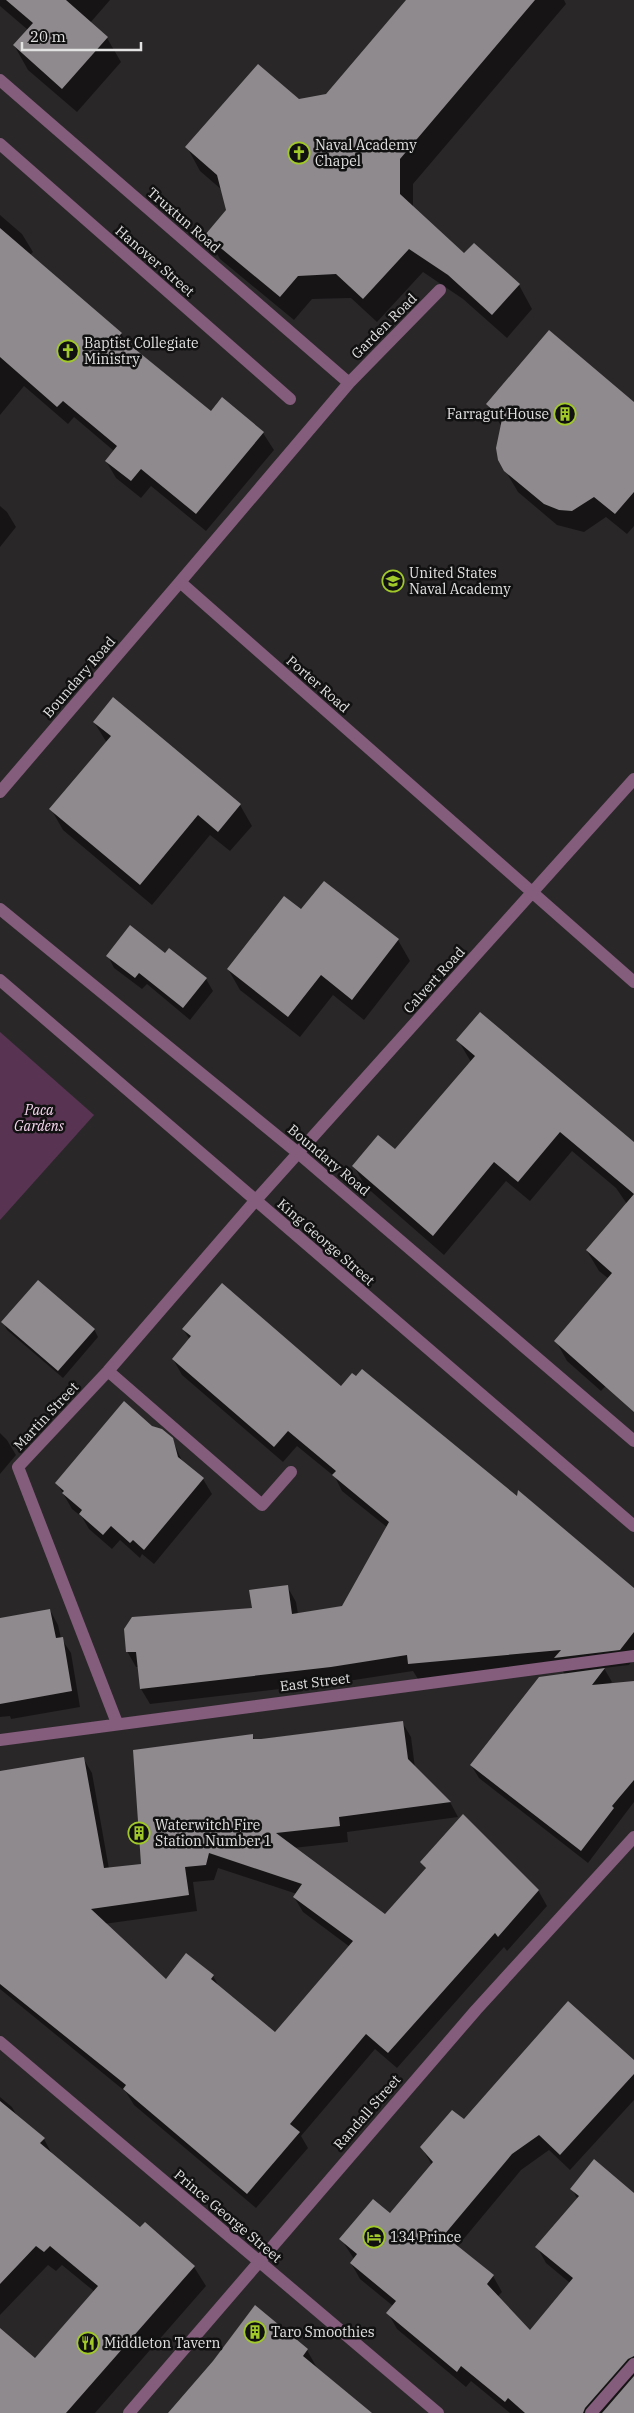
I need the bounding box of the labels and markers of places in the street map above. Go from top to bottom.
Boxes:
place label: Naval Academy Chapel [315,136,417,170]
church icon: Naval Academy Chapel [287,141,311,165]
place label: Baptist Collegiate Ministry [84,334,199,368]
church icon: Baptist Collegiate Ministry [56,339,80,363]
building icon: Farragut House [553,402,577,426]
place label: Farragut House [447,405,549,423]
place label: United States Naval Academy [409,564,511,598]
school or university icon: United States Naval Academy [381,569,405,593]
place label: Waterwitch Fire Station Number 1 [155,1816,272,1850]
building icon: Waterwitch Fire Station Number 1 [127,1821,151,1845]
hotel icon: 134 Prince [362,2225,386,2249]
place label: 134 Prince [390,2228,461,2246]
building icon: Taro Smoothies [243,2320,267,2344]
place label: Taro Smoothies [271,2323,375,2341]
restaurant icon: Middleton Tavern [76,2331,100,2355]
place label: Middleton Tavern [104,2334,220,2352]

